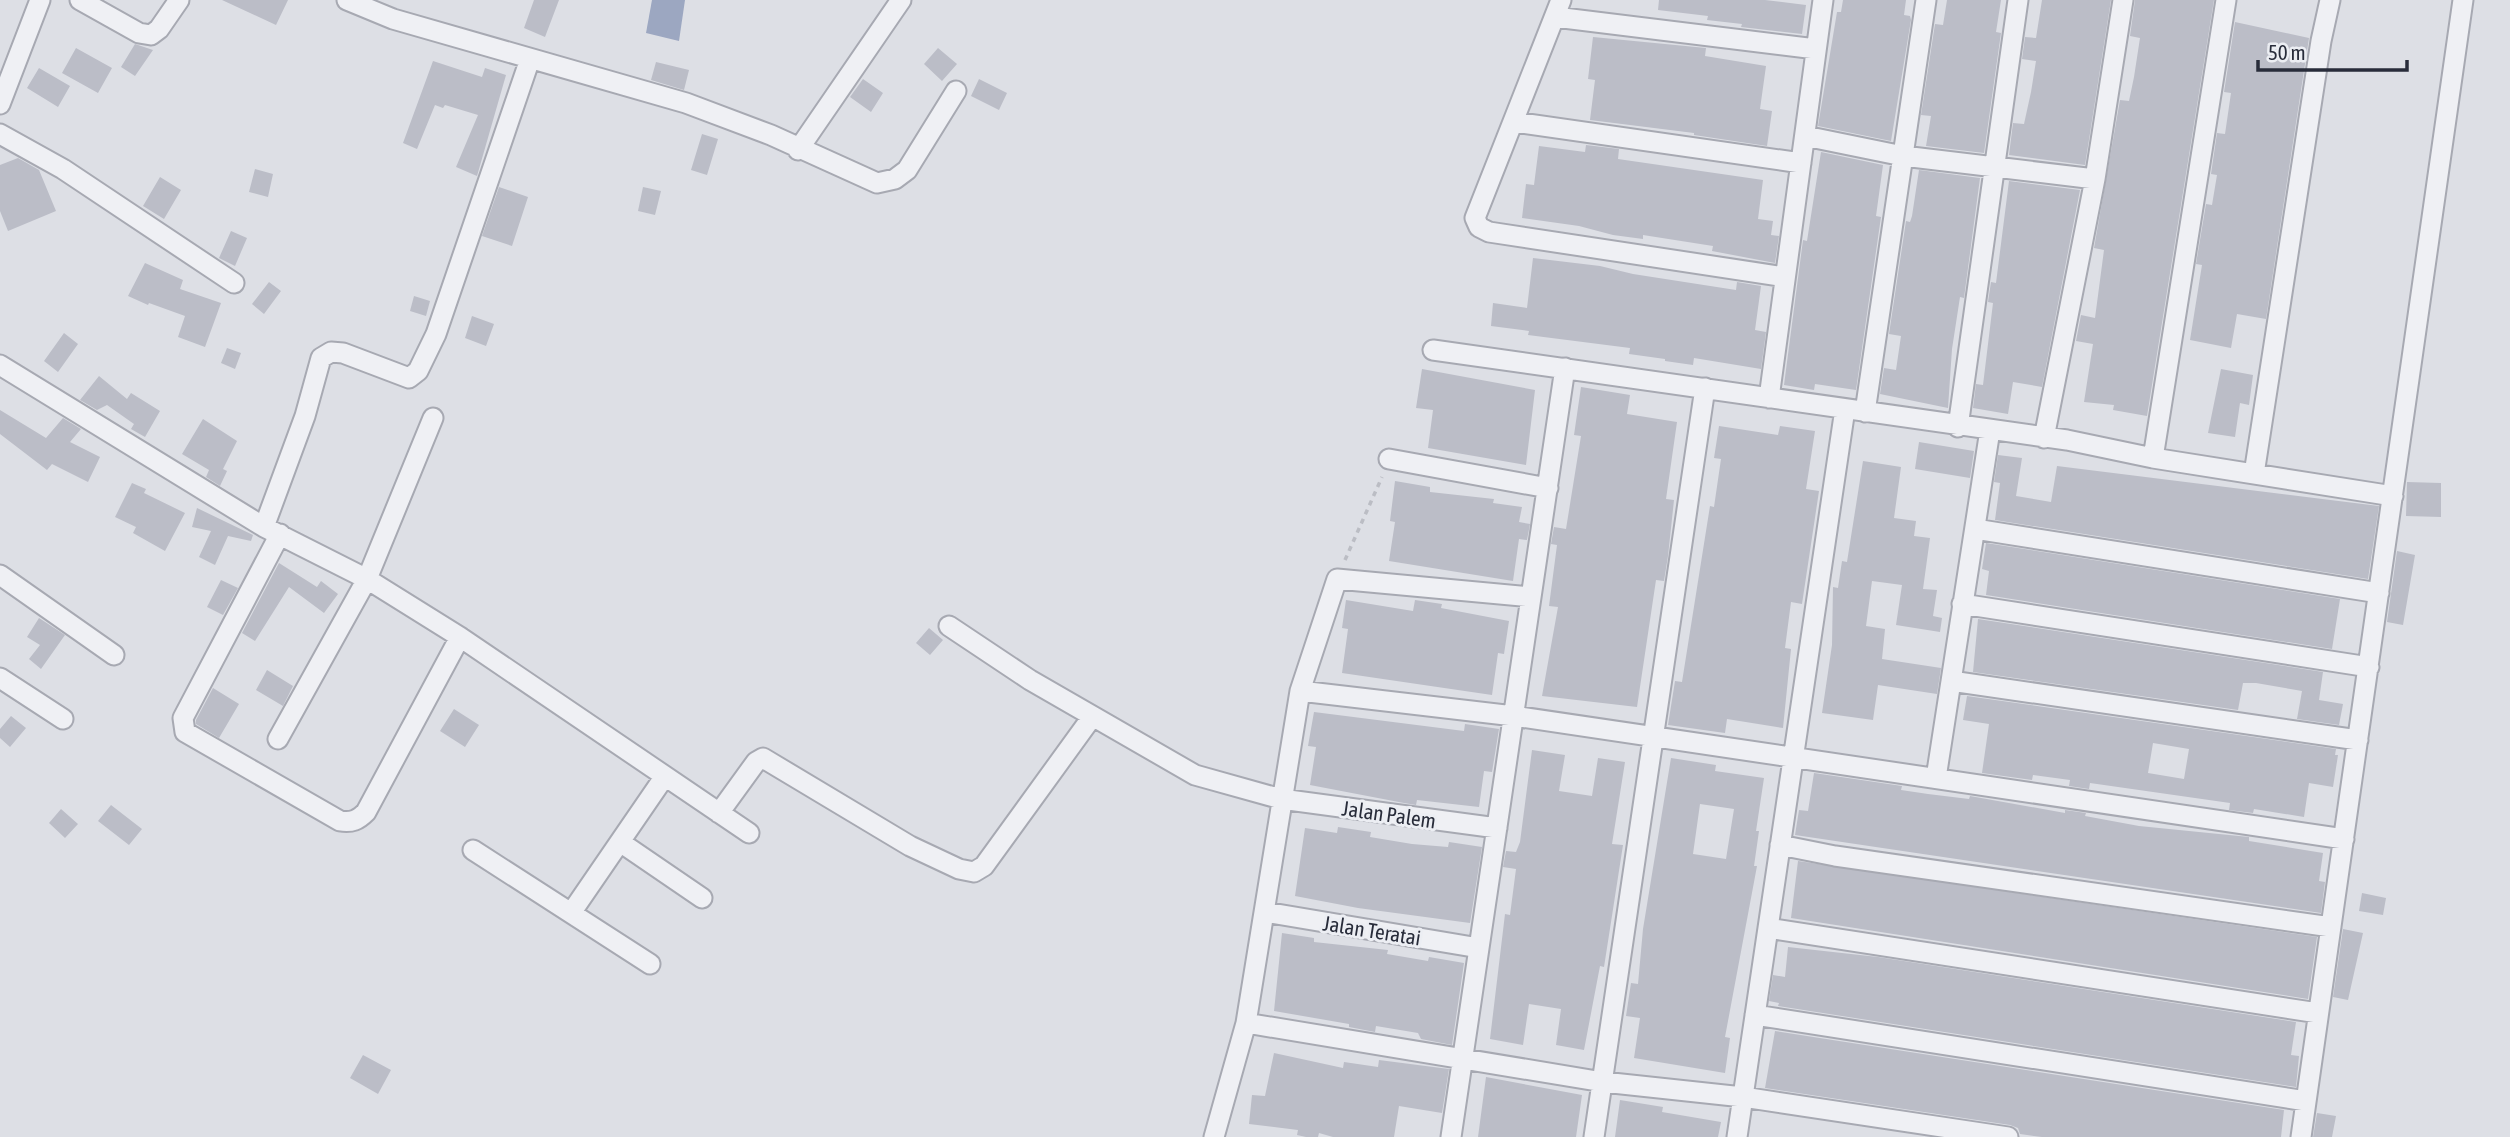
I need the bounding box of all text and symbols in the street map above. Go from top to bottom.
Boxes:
scale bar [2258,28,2407,72]
text: 50 m [2268,40,2306,64]
street label: Jalan Palem [1341,796,1437,832]
street label: Jalan Teratai [1321,910,1423,950]

